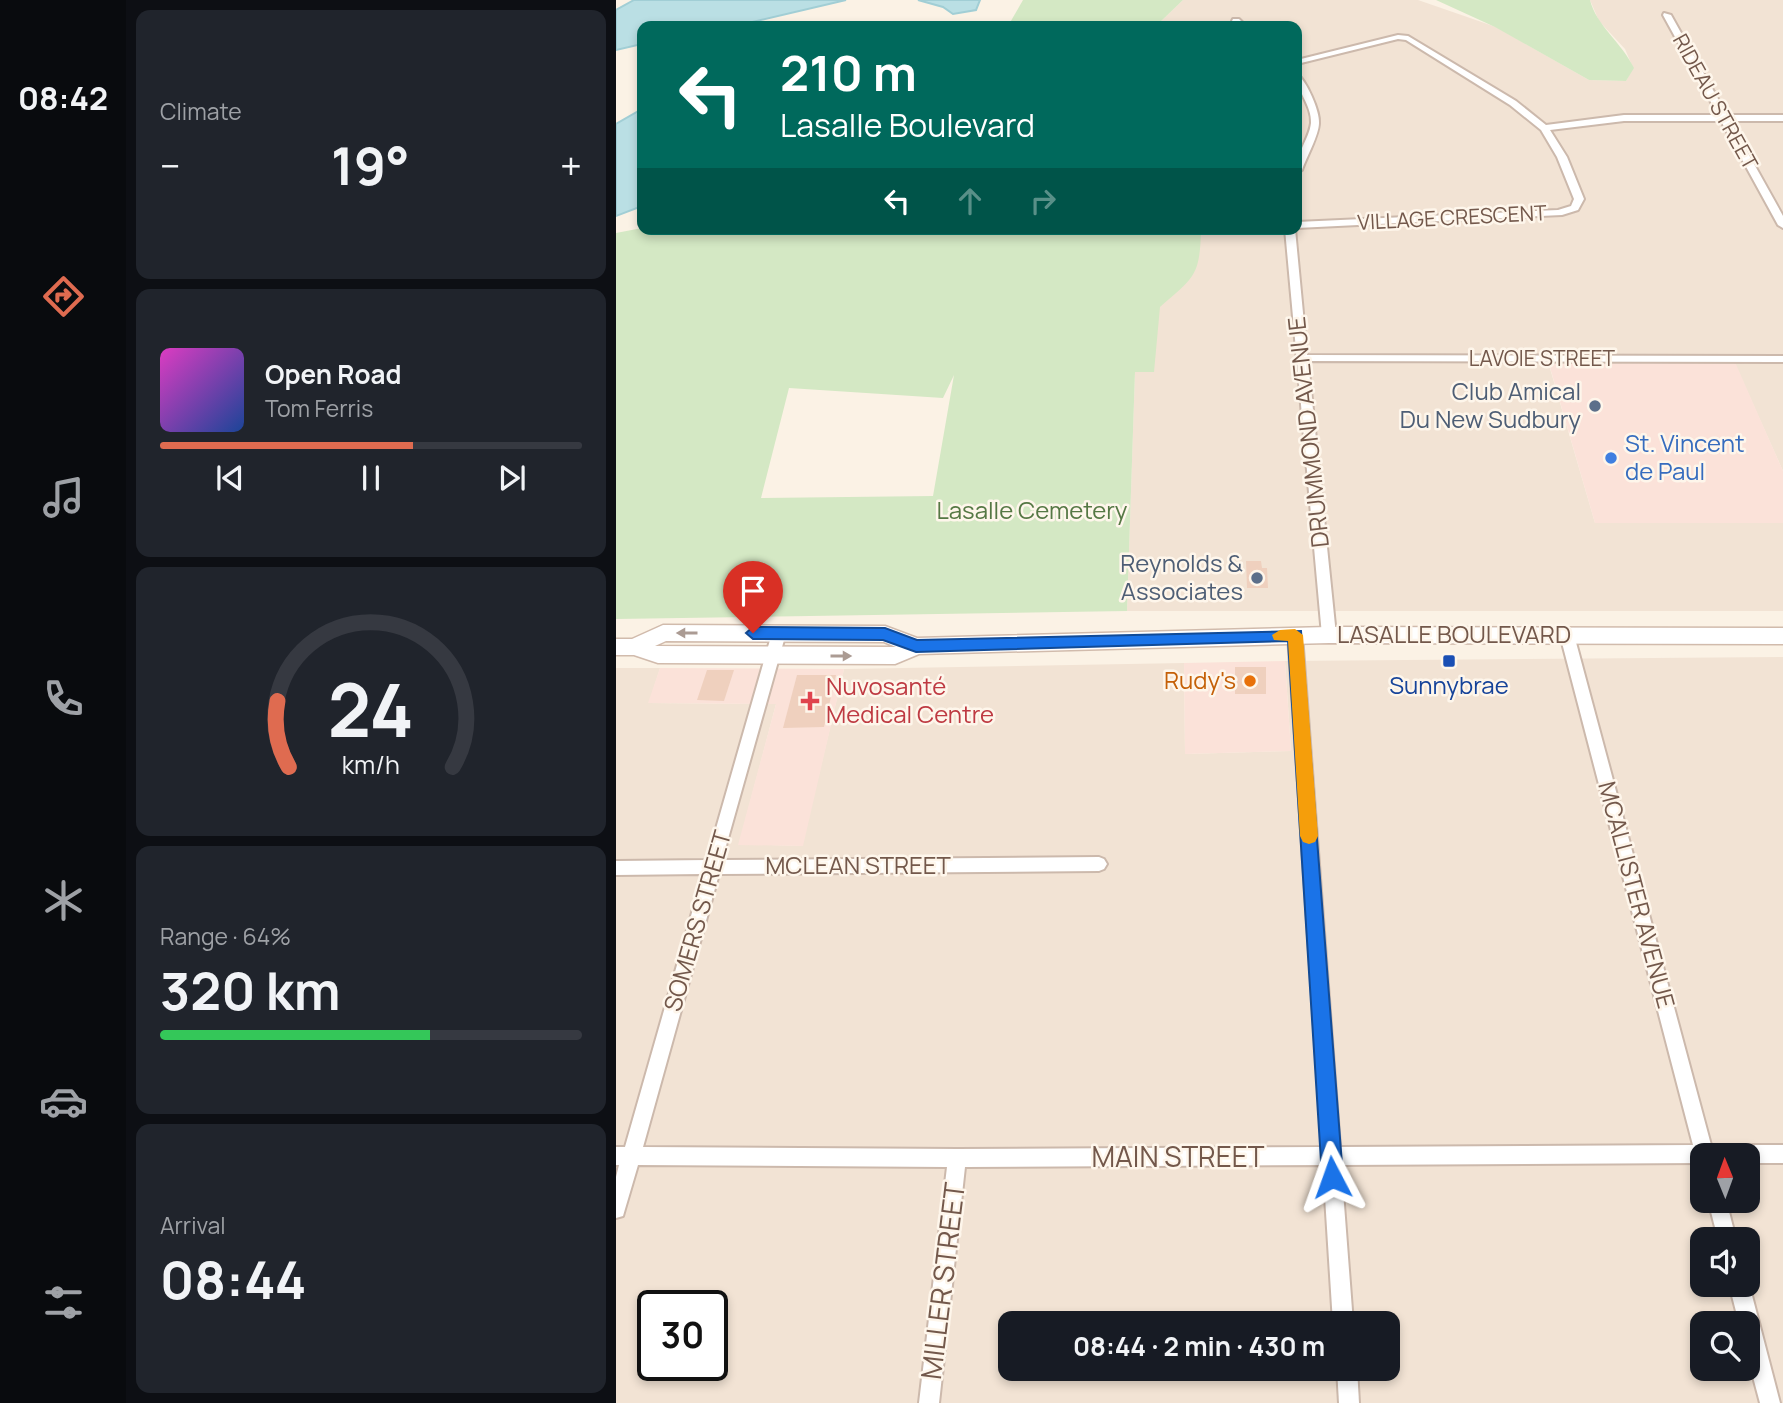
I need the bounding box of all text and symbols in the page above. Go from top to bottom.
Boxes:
street label: RIDEAU STREET [1667,29,1765,175]
text: 210 m [780,39,917,106]
icon: left [665,49,756,140]
text: 08:42 [18,76,108,120]
text: Climate [160,95,242,127]
text: Lasalle Boulevard [780,103,1035,147]
text: 19° [331,130,410,201]
text: − [160,139,181,191]
text: + [560,139,582,191]
icon: left [878,182,916,220]
icon: ahead [951,182,989,220]
icon: right [1024,182,1062,220]
street label: VILLAGE CRESCENT [1357,198,1548,236]
icon: directions [39,272,88,321]
street label: DRUMMOND AVENUE [1279,315,1336,549]
street label: LAVOIE STREET [1469,344,1616,372]
text: Open Road [265,356,401,392]
place label: Club Amical Du New Sudbury [1400,374,1581,435]
text: Tom Ferris [265,392,373,424]
marker: Club Amical Du New Sudbury [1587,398,1603,414]
place label: St. Vincent de Paul [1625,426,1745,487]
marker: St. Vincent de Paul [1603,450,1619,466]
icon: previous [211,459,249,497]
icon: pause [352,459,390,497]
icon: next [493,459,531,497]
icon: music [39,473,88,522]
park label: Lasalle Cemetery [936,493,1128,526]
place label: Reynolds & Associates [1120,546,1243,607]
pin [723,561,783,633]
marker: Reynolds & Associates [1249,570,1265,586]
icon: arrive [734,572,772,610]
street label: LASALLE BOULEVARD [1337,617,1571,650]
one-way arrow [675,627,697,639]
one-way arrow [830,650,852,662]
marker: Sunnybrae [1441,653,1457,669]
text: 24 [328,660,414,760]
place label: Rudy's [1164,663,1236,696]
place label: Sunnybrae [1389,668,1509,701]
place label: Nuvosanté Medical Centre [826,669,994,730]
marker: Rudy's [1242,673,1258,689]
icon: phone [39,674,88,723]
marker: Nuvosanté Medical Centre [800,691,820,711]
text: km/h [342,747,400,782]
street label: MCALLISTER AVENUE [1591,778,1684,1012]
street label: SOMERS STREET [655,826,738,1015]
street label: MCLEAN STREET [765,848,951,881]
icon: climate [39,876,88,925]
text: Range · 64% [160,920,291,952]
text: 320 km [160,955,341,1026]
icon: car [39,1077,88,1126]
street label: MAIN STREET [1092,1137,1265,1175]
position arrow [1295,1140,1369,1214]
north arrow [1690,1143,1760,1213]
map controls [1690,1143,1760,1381]
street label: MILLER STREET [911,1180,973,1382]
text: Arrival [160,1209,226,1241]
button: sound [1690,1227,1760,1297]
text: 08:44 [160,1244,307,1315]
icon: filters [39,1278,88,1327]
speed limit sign: 30 [637,1290,728,1381]
button: search [1690,1311,1760,1381]
text: 08:44 · 2 min · 430 m [1073,1328,1325,1364]

